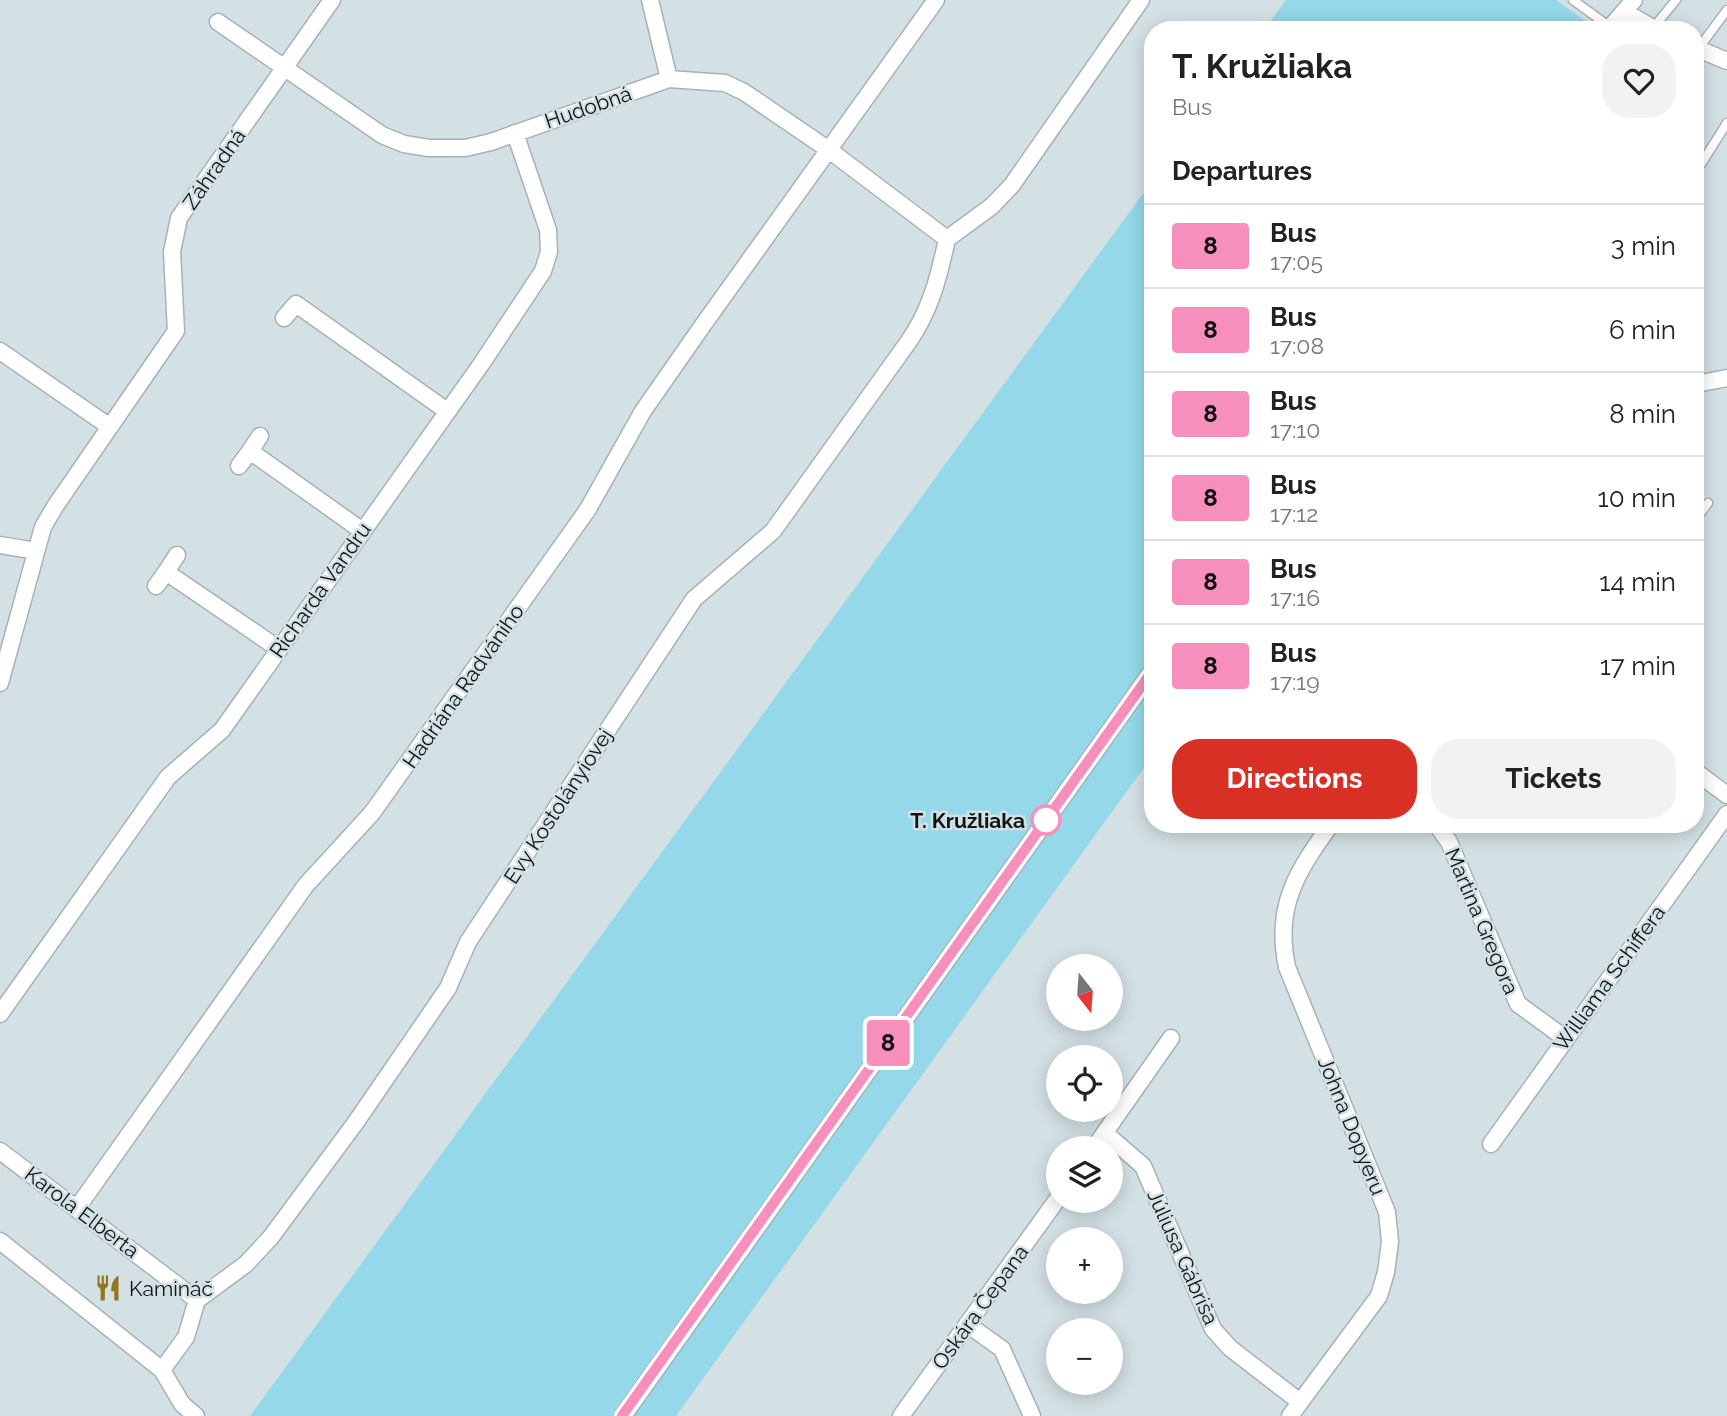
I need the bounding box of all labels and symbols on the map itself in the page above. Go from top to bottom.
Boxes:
street label: Hudobná [541,80,635,134]
street label: Záhradná [177,124,251,214]
street label: Richarda Vandru [264,518,376,662]
street label: Hadriána Radvániho [397,599,529,773]
street label: Evy Kostolányiovej [499,724,617,888]
marker: T. Kružliaka [1031,805,1061,835]
place label: T. Kružliaka [910,808,1025,833]
street label: Martina Gregora [1440,844,1524,998]
street label: Williama Schiffera [1548,900,1670,1056]
north arrow [1046,954,1124,1031]
line badge: 8 [865,1020,911,1066]
street label: Johna Dopyeru [1313,1053,1391,1199]
street label: Karola Elberta [20,1161,144,1263]
street label: Júliusa Gábriša [1142,1186,1224,1328]
street label: Oskára Čepana [927,1240,1033,1374]
restaurant icon: Kamináč [93,1273,123,1303]
place label: Kamináč [129,1276,213,1301]

